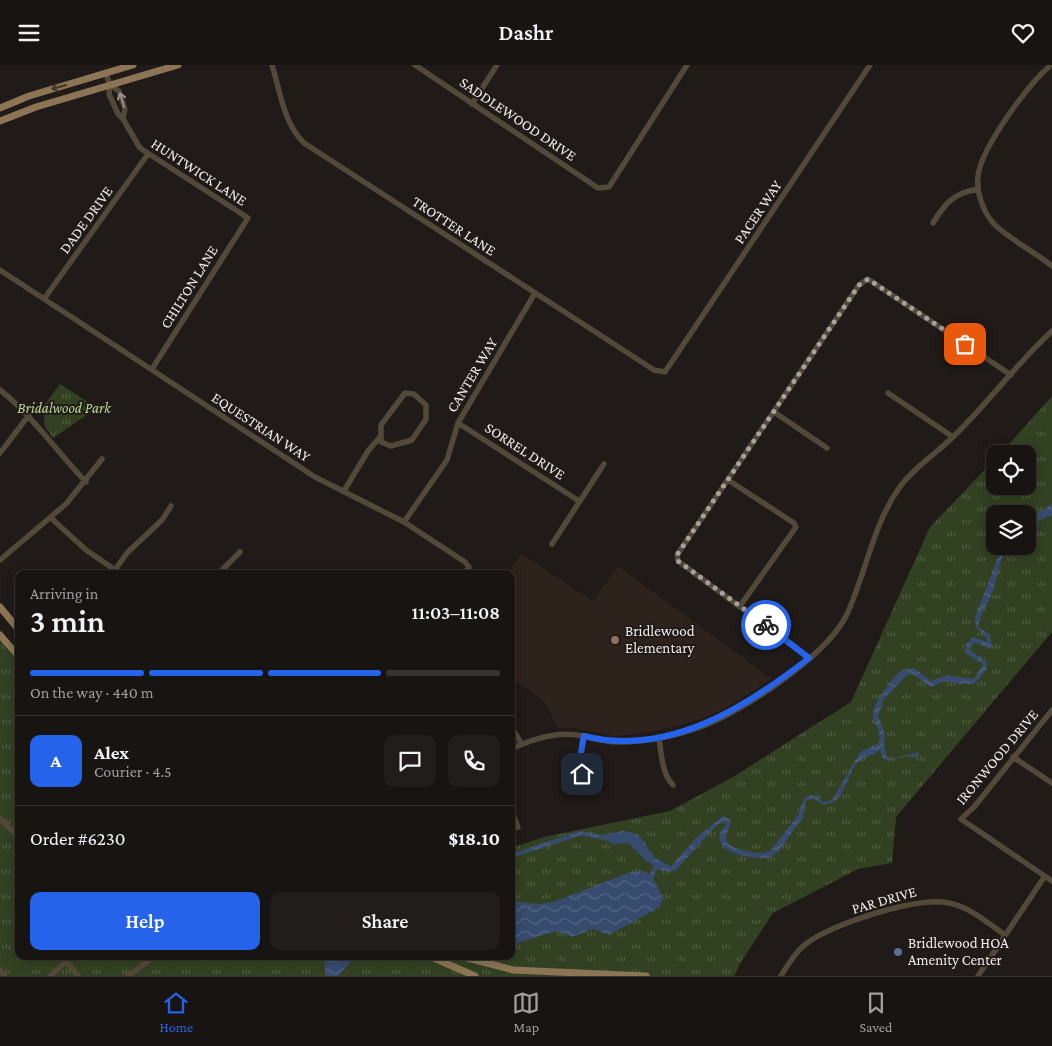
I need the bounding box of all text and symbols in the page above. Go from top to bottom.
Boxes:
icon: menu [15,19,43,47]
icon: heart [1009,19,1037,47]
text: Dashr [499,20,554,45]
street label: SADDLEWOOD DRIVE [457,74,579,164]
one-way arrow [52,83,68,92]
one-way arrow [117,92,126,108]
street label: HUNTWICK LANE [148,135,250,209]
street label: PACER WAY [731,177,785,247]
street label: DADE DRIVE [56,183,116,257]
street label: TROTTER LANE [409,193,499,259]
street label: CHILTON LANE [157,243,221,331]
pin [944,323,986,365]
icon: bag [951,330,979,358]
street label: CANTER WAY [444,335,500,415]
street label: EQUESTRIAN WAY [209,389,313,465]
park label: Bridalwood Park [17,400,112,416]
street label: SORREL DRIVE [482,419,568,483]
map controls [986,445,1036,555]
button: locate [986,445,1036,495]
button: layers [986,505,1036,555]
text: Arriving in [30,585,98,602]
courier [741,600,791,650]
text: 11:03–11:08 [412,602,500,623]
text: 3 min [30,603,105,639]
icon: bike [752,611,780,639]
place label: Bridlewood Elementary [625,623,695,657]
marker: Bridlewood Elementary [609,634,621,646]
text: On the way · 440 m [30,684,154,701]
street label: IRONWOOD DRIVE [953,706,1041,808]
button: chat [384,735,436,787]
button: phone [448,735,500,787]
text: Alex [94,742,129,763]
text: A [50,750,62,771]
pin [561,753,603,795]
icon: home [568,760,596,788]
text: Courier · 4.5 [94,763,172,780]
text: Order #6230 [30,828,126,849]
text: $18.10 [448,828,500,849]
street label: PAR DRIVE [850,883,918,917]
button: Help [30,892,260,950]
button: Share [270,892,500,950]
place label: Bridlewood HOA Amenity Center [908,935,1009,969]
marker: Bridlewood HOA Amenity Center [892,946,904,958]
tab: Home [160,989,193,1035]
tab: Map [512,989,540,1035]
tab: Saved [860,989,892,1035]

